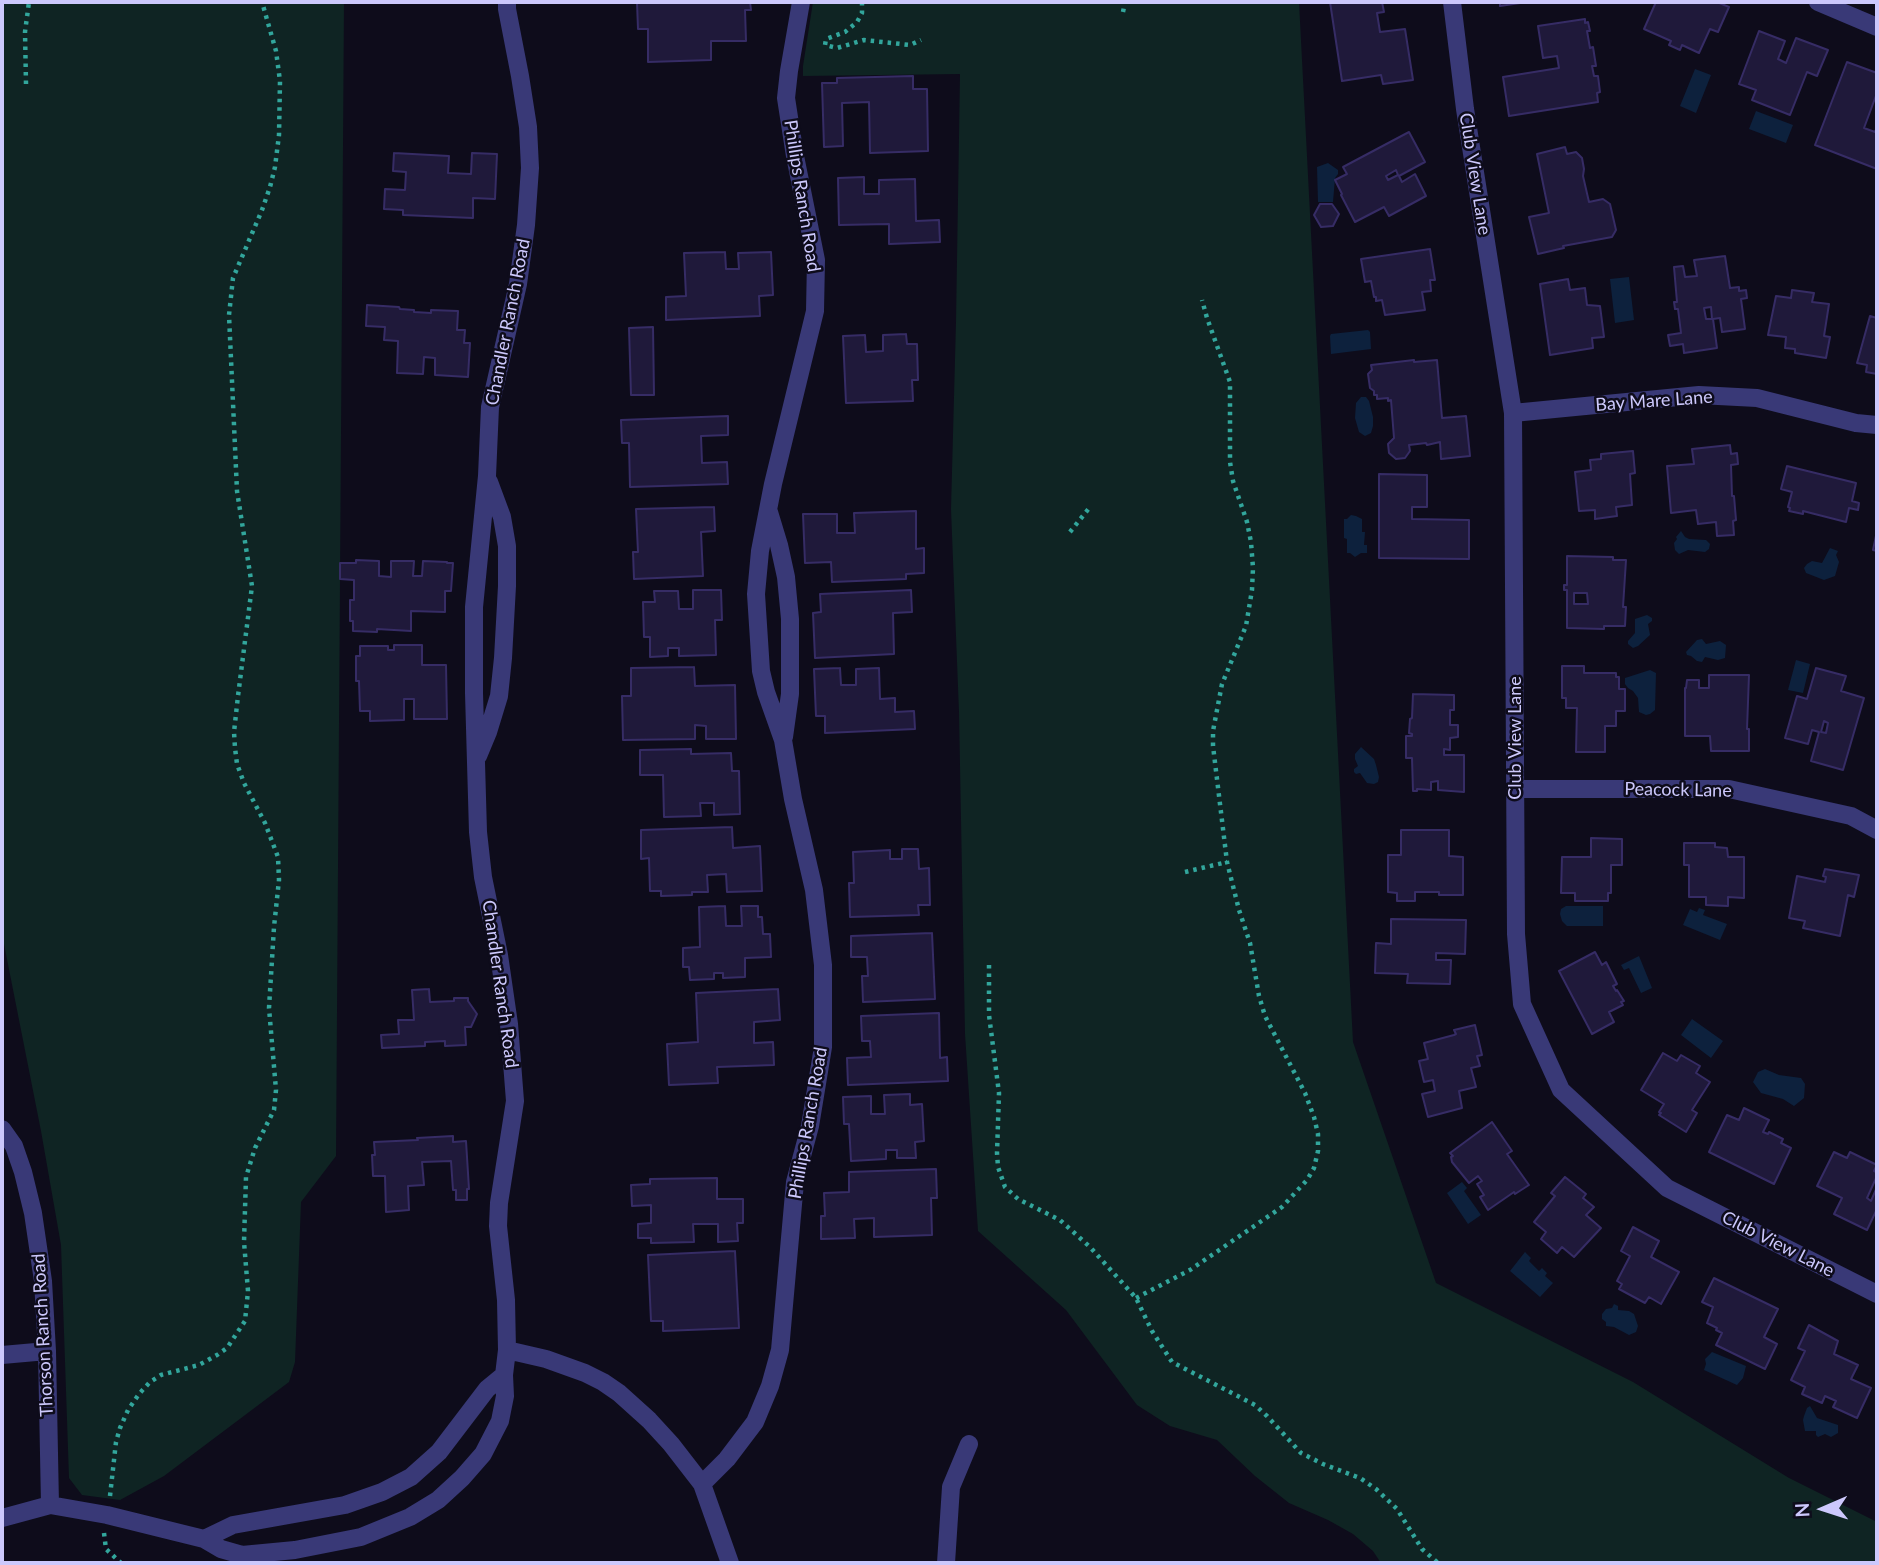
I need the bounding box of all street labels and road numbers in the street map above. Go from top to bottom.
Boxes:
street label: Club View Lane [1455,111,1495,237]
street label: Phillips Ranch Road [779,118,825,274]
street label: Chandler Ranch Road [481,237,535,407]
street label: Bay Mare Lane [1595,386,1713,416]
street label: Club View Lane [1504,676,1526,800]
street label: Peacock Lane [1624,778,1732,802]
street label: Chandler Ranch Road [478,899,522,1069]
street label: Phillips Ranch Road [784,1045,832,1201]
street label: Club View Lane [1718,1206,1838,1282]
street label: Thorson Ranch Road [28,1253,58,1417]

